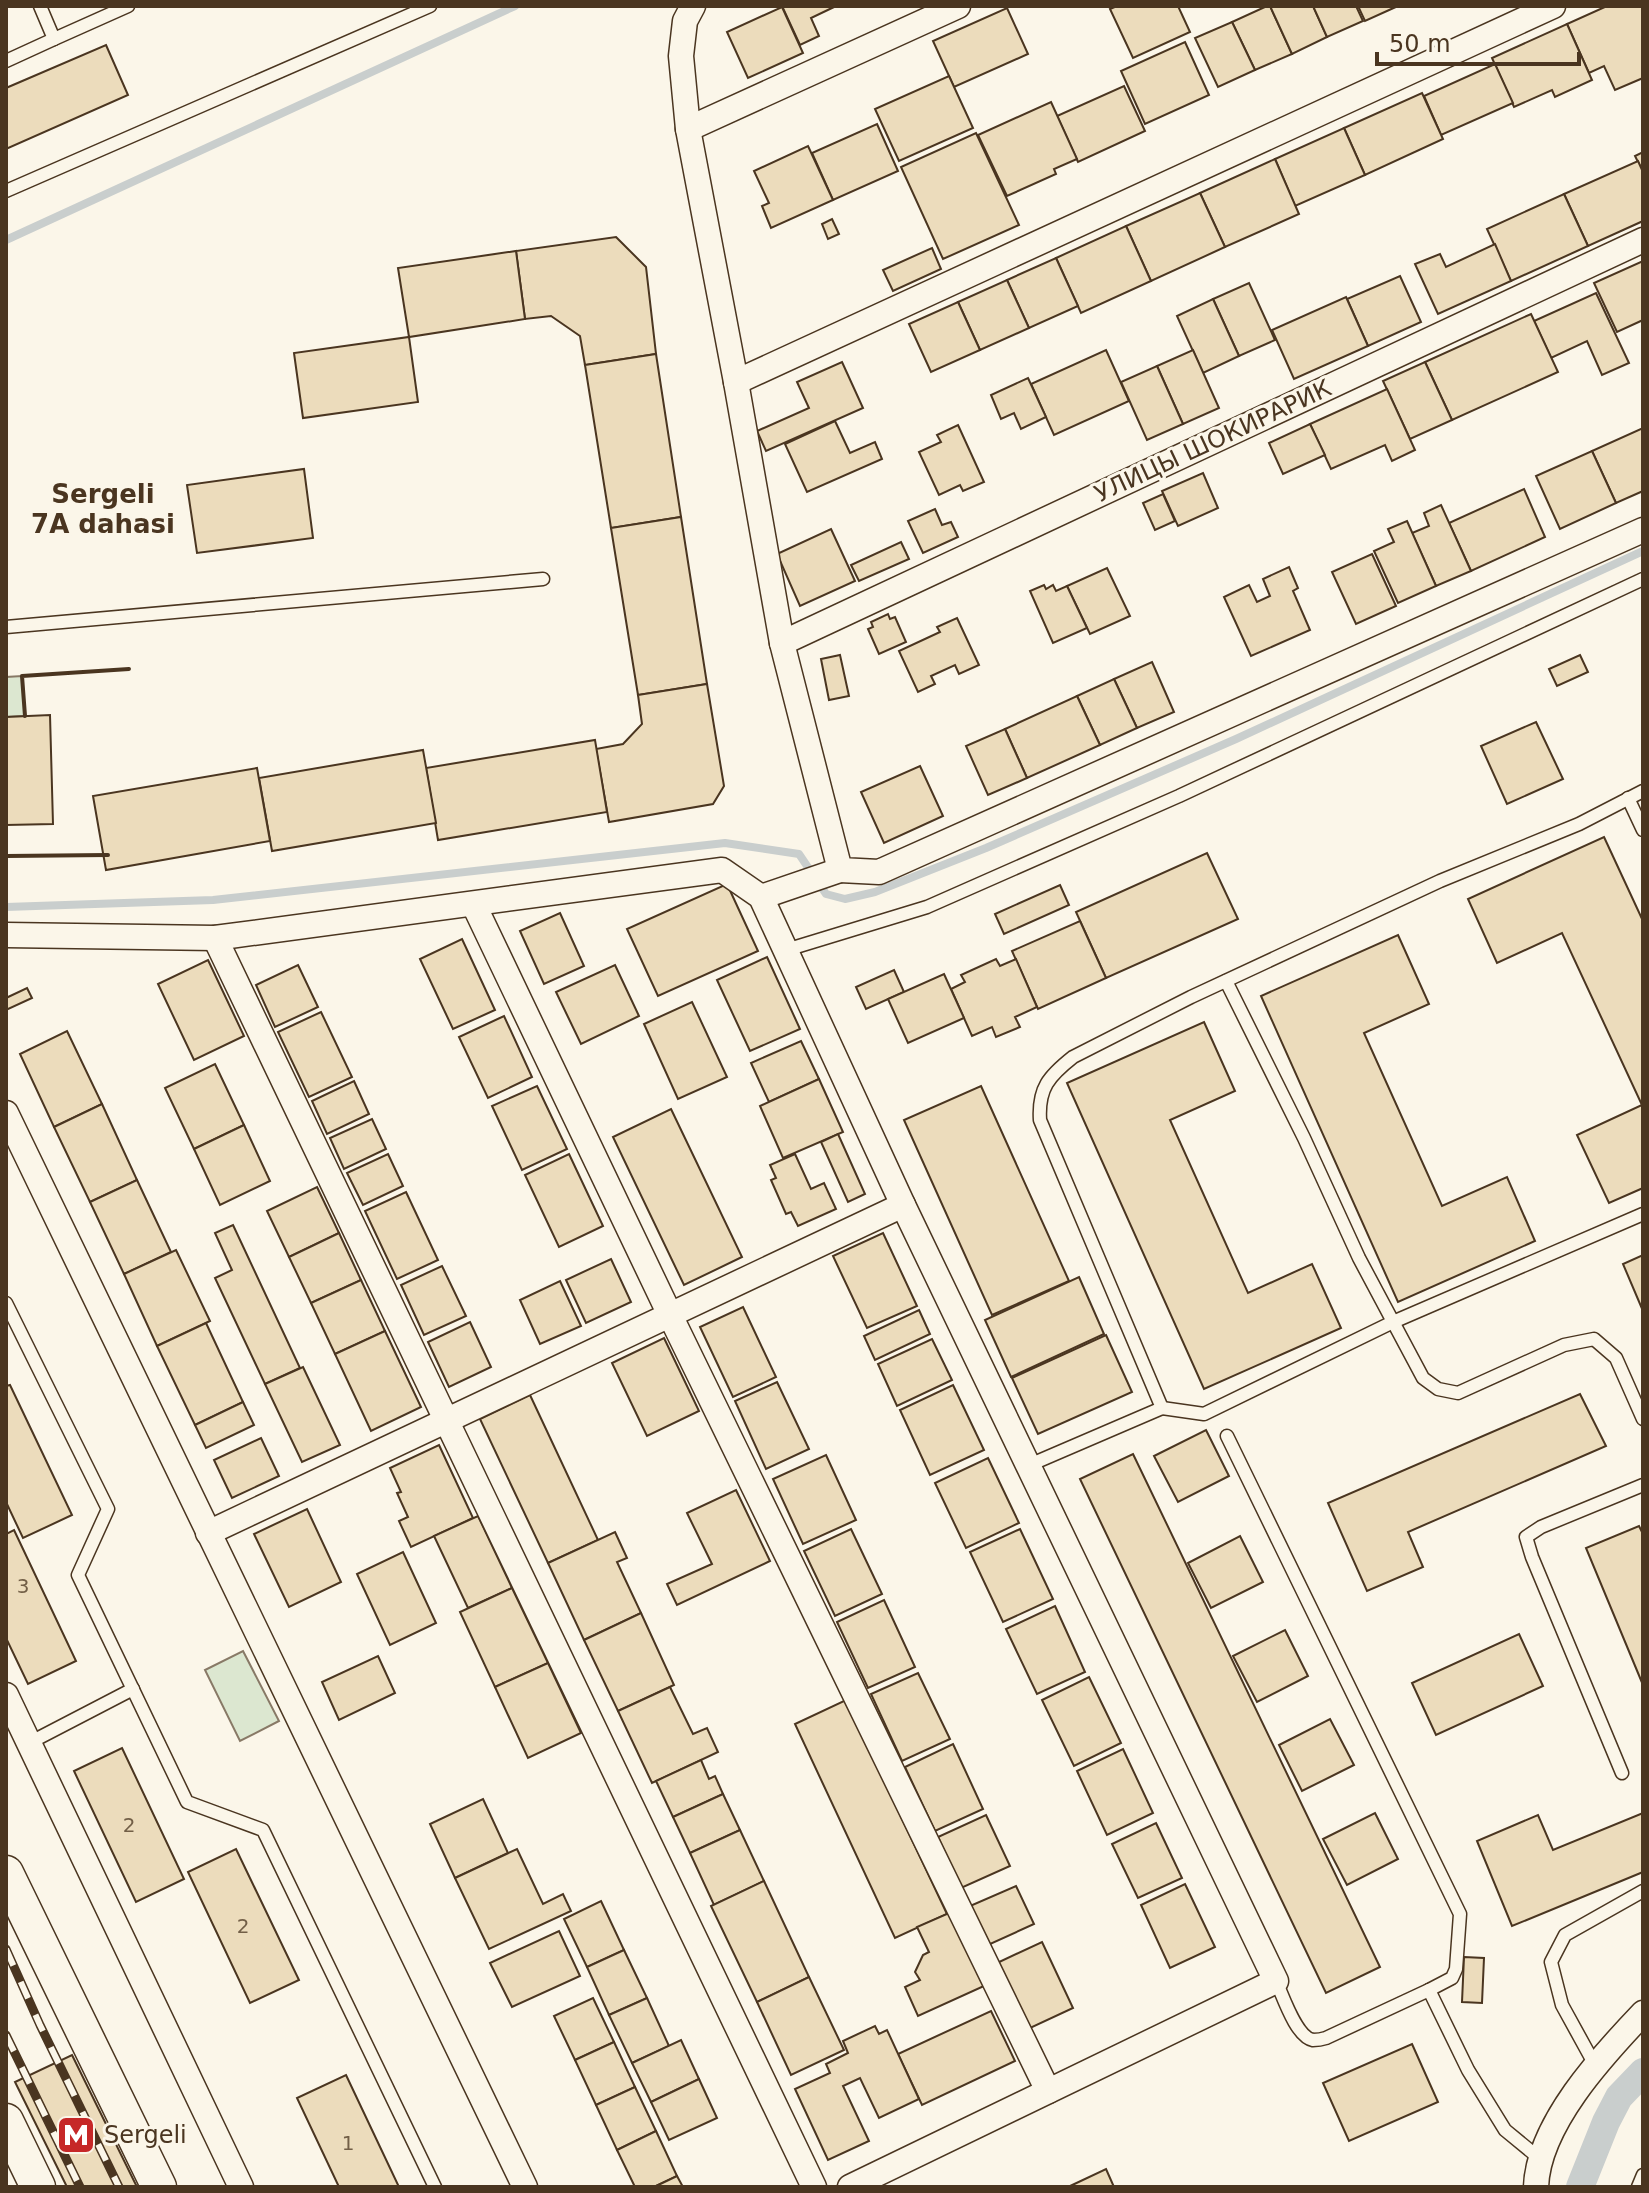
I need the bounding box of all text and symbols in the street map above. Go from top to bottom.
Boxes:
scale bar [1377,16,1579,66]
text: 50 m [1389,30,1451,58]
street label: УЛИЦЫ ШОКИРАРИК [1090,374,1336,508]
district label: Sergeli 7A dahasi [31,479,175,539]
house number: 3 [17,1574,29,1598]
house number: 2 [123,1813,135,1837]
house number: 2 [237,1914,249,1938]
metro station icon: Sergeli [55,2114,97,2156]
place label: Sergeli [104,2121,187,2149]
house number: 1 [342,2131,354,2155]

